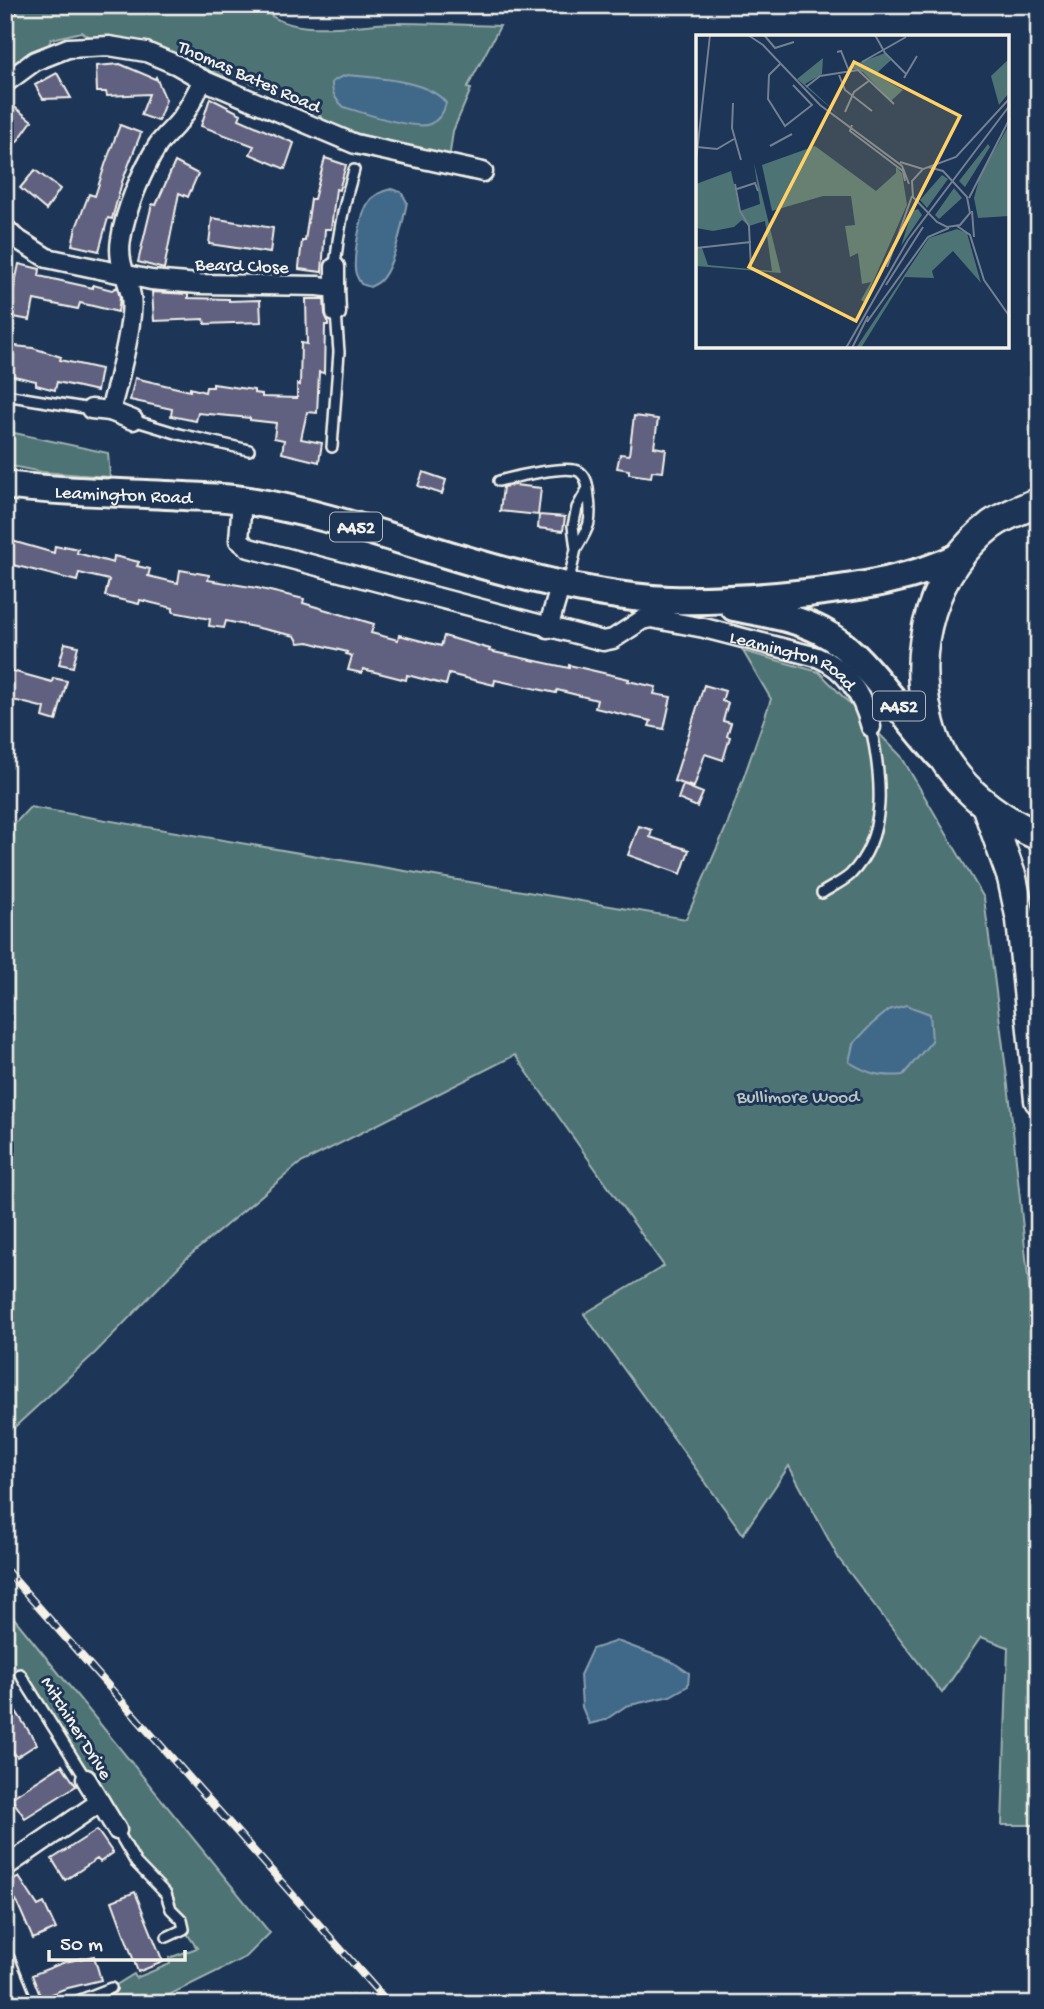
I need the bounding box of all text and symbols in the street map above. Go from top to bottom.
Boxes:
inset map [696,35,1009,348]
street label: Thomas Bates Road [173,36,325,121]
street label: Beard Close [194,254,289,281]
street label: Leamington Road [54,482,195,511]
road number: A452 [330,512,382,542]
street label: Leamington Road [727,627,861,698]
road number: A452 [873,692,925,720]
park label: Bullimore Wood [736,1087,861,1110]
street label: Mitchiner Drive [34,1673,116,1785]
scale bar [49,1918,186,1962]
text: 50 m [60,1934,103,1959]

